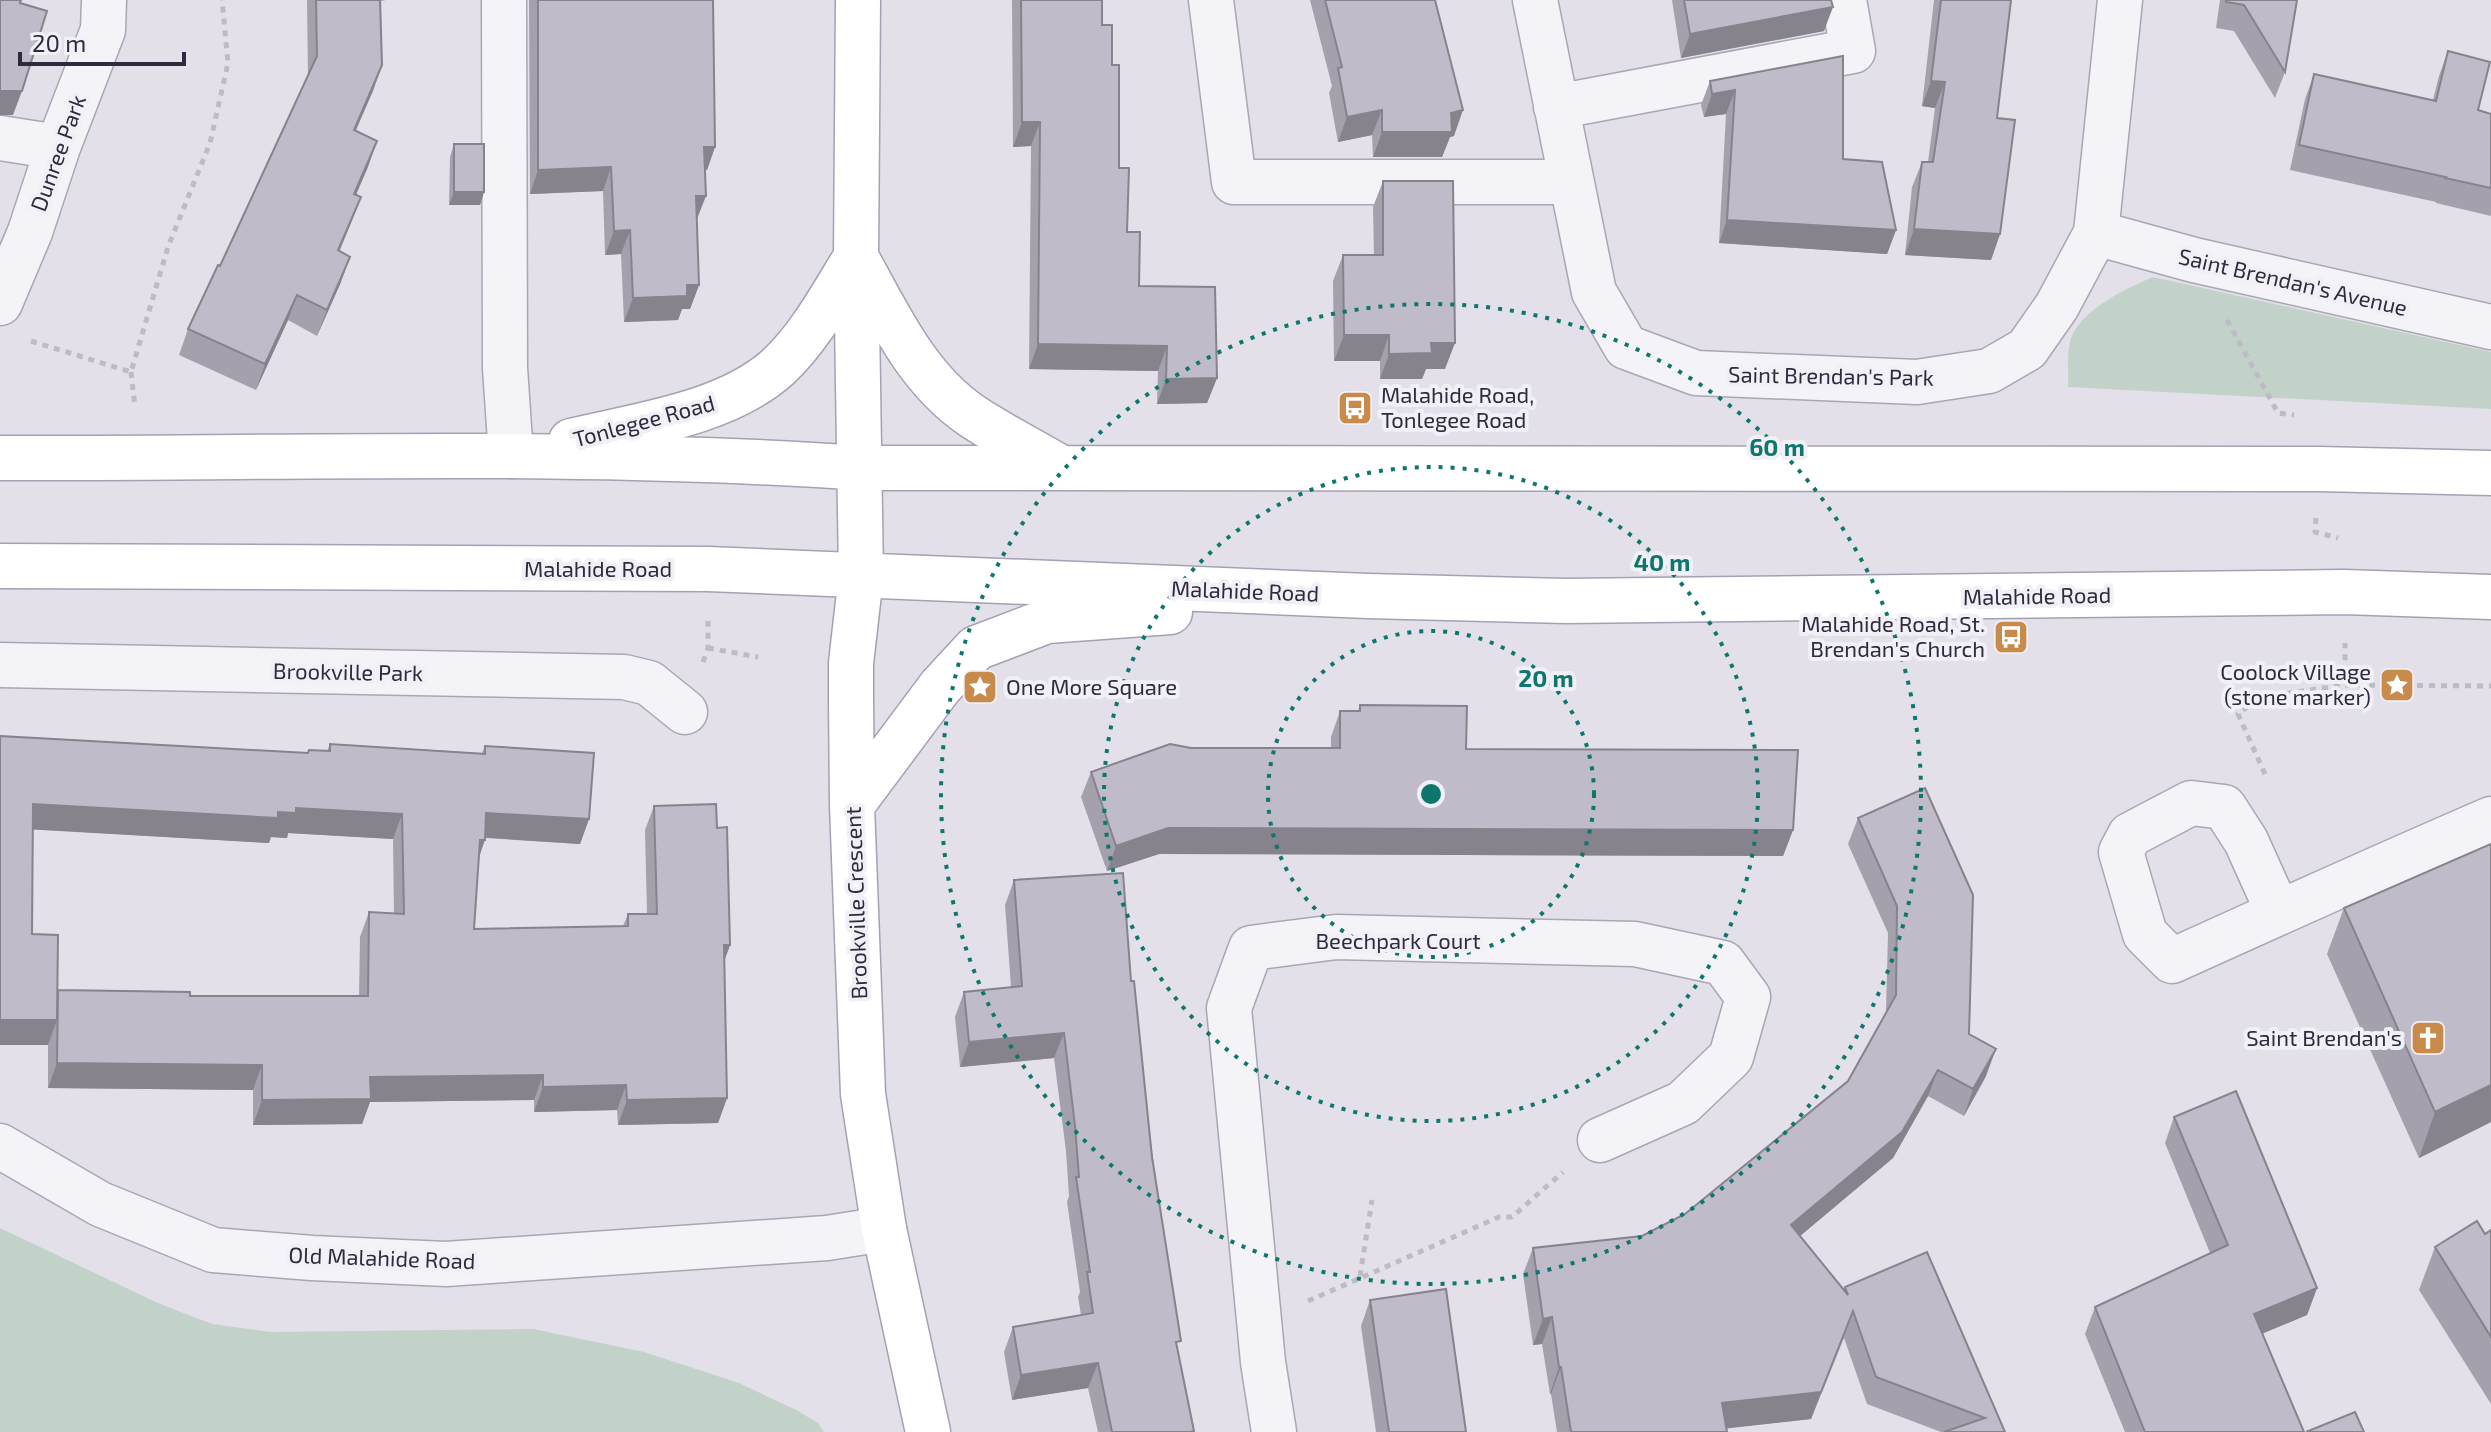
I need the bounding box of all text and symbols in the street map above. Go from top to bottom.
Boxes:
scale bar [20,16,184,66]
text: 20 m [32,28,86,57]
street label: Dunree Park [24,91,90,214]
street label: Saint Brendan's Avenue [2176,242,2410,320]
street label: Saint Brendan's Park [1728,360,1934,390]
place label: Malahide Road, Tonlegee Road [1381,381,1534,432]
street label: Tonlegee Road [570,389,717,451]
bus stop icon: Malahide Road, Tonlegee Road [1336,389,1374,427]
text: 60 m [1749,432,1805,461]
text: 40 m [1634,547,1690,576]
street label: Malahide Road [524,555,672,581]
street label: Malahide Road [1171,574,1320,606]
street label: Malahide Road [1963,581,2111,609]
place label: Malahide Road, St. Brendan's Church [1801,610,1985,661]
bus stop icon: Malahide Road, St. Brendan's Church [1992,618,2030,656]
street label: Brookville Park [273,657,423,685]
place label: Coolock Village (stone marker) [2220,658,2371,709]
text: 20 m [1518,663,1574,692]
place icon: Coolock Village (stone marker) [2378,666,2416,704]
place icon: One More Square [961,668,999,706]
place label: One More Square [1006,673,1177,699]
centre of rings [1417,780,1445,808]
street label: Brookville Crescent [839,806,871,1000]
street label: Beechpark Court [1315,927,1481,953]
church icon: Saint Brendan's [2409,1019,2447,1057]
place label: Saint Brendan's [2246,1024,2402,1050]
street label: Old Malahide Road [288,1241,476,1273]

